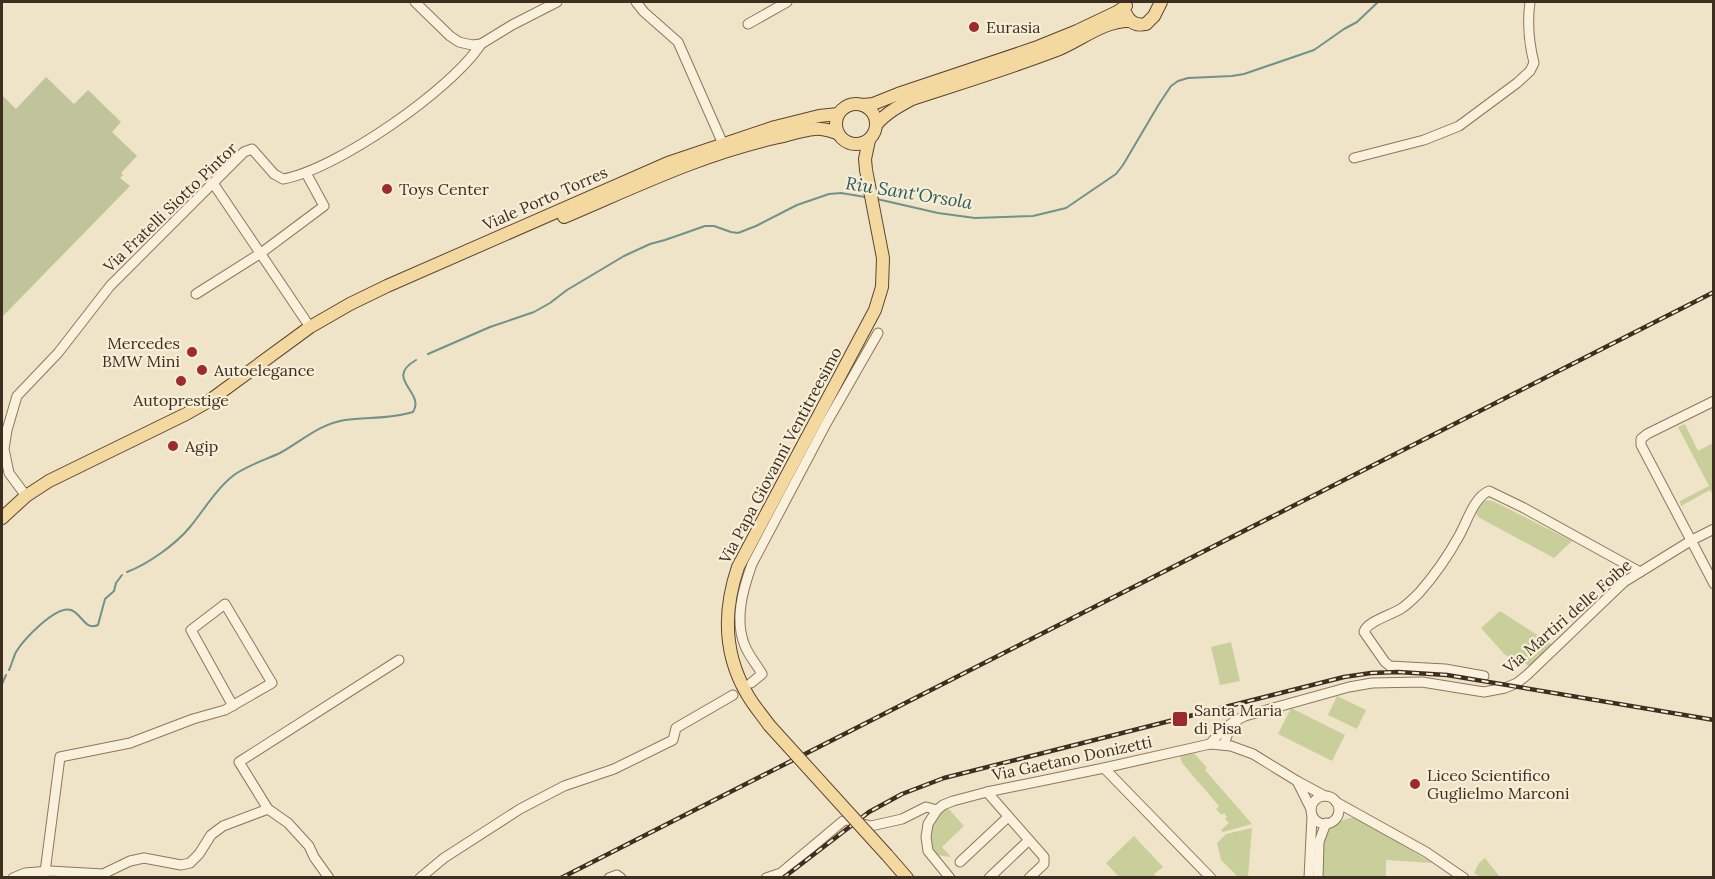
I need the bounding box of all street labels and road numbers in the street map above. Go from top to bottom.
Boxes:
street label: Via Fratelli Siotto Pintor [98,138,241,277]
street label: Viale Porto Torres [479,162,611,235]
street label: Via Papa Giovanni Ventitreesimo [714,343,846,567]
street label: Via Martiri delle Foibe [1498,555,1636,678]
street label: Via Gaetano Donizetti [989,731,1154,785]

